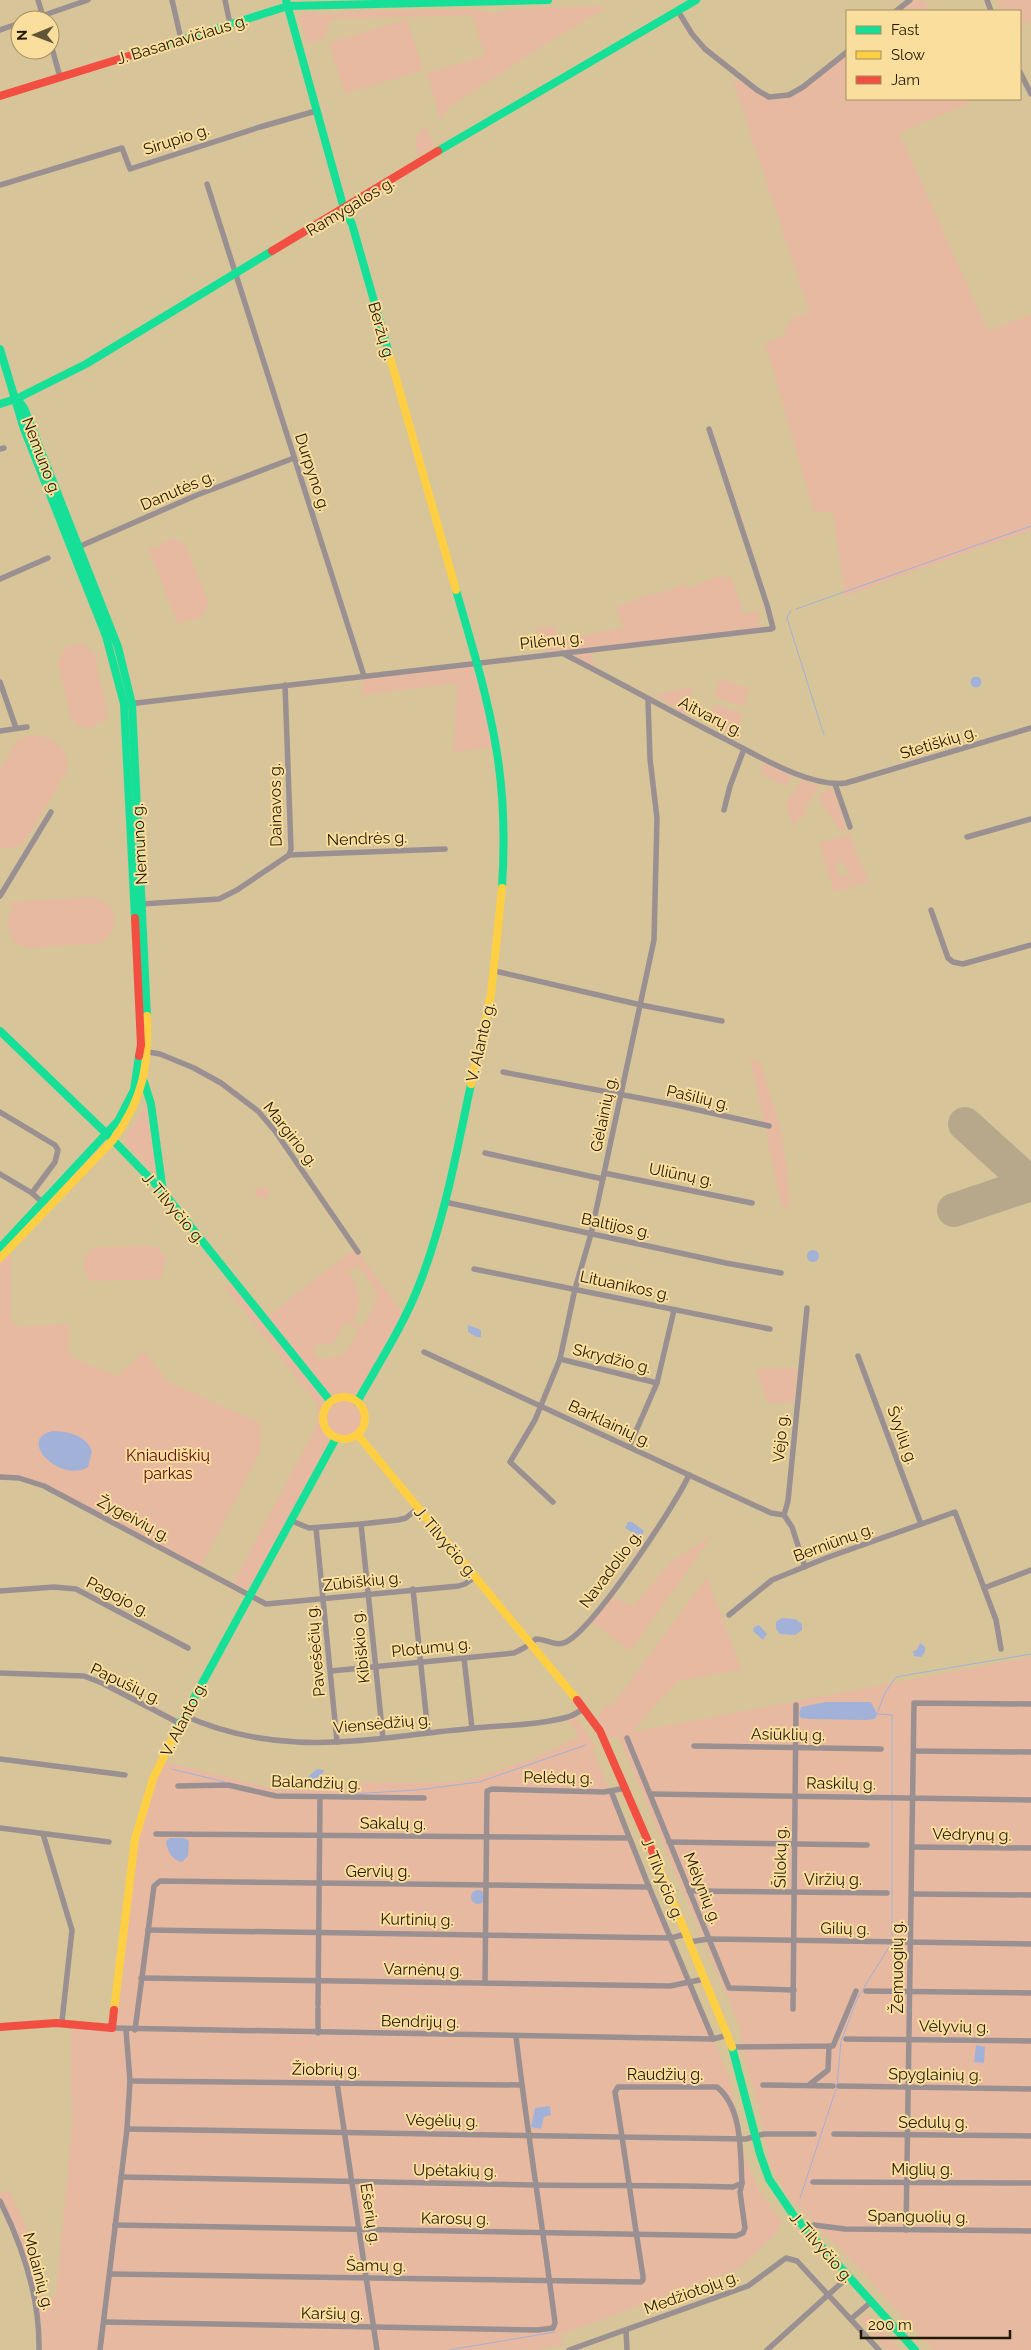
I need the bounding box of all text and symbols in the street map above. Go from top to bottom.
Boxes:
north arrow [10,10,60,60]
legend [846,10,1021,100]
street label: J. Basanavičiaus g. [115,11,250,68]
text: Fast [891,21,919,39]
text: N [14,30,30,41]
text: Slow [891,46,925,64]
text: Jam [891,71,920,89]
street label: Sirupio g. [141,120,212,159]
street label: Ramygalos g. [303,173,398,240]
street label: Beržų g. [364,300,399,363]
street label: Nemuno g. [18,415,65,498]
street label: Durpyno g. [291,431,334,513]
street label: Danutės g. [137,466,217,514]
street label: Pilėnų g. [519,628,583,653]
street label: Aitvarų g. [676,692,746,741]
street label: Stetiškių g. [898,722,979,763]
street label: Dainavos g. [265,763,286,847]
street label: Nemuno g. [128,803,151,885]
street label: Nendrės g. [327,828,408,849]
street label: V. Alanto g. [462,1000,499,1084]
street label: Gėlainių g. [586,1075,621,1154]
street label: Pašilių g. [665,1081,731,1114]
street label: Margirio g. [259,1098,322,1171]
street label: Uliūnų g. [647,1159,715,1190]
street label: J. Tilvyčio g. [138,1169,209,1248]
street label: Baltijos g. [579,1209,652,1242]
street label: Lituanikos g. [578,1267,672,1304]
street label: Skrydžio g. [571,1340,653,1377]
street label: Barklainių g. [565,1396,654,1451]
street label: Švylių g. [883,1403,923,1467]
street label: Vėjo g. [769,1413,792,1463]
park label: Kniaudiškių parkas [126,1446,210,1483]
street label: Žygeivių g. [94,1491,174,1545]
street label: J. Tilvyčio g. [410,1503,481,1582]
street label: Berniūnų g. [791,1519,876,1566]
street label: Navadolio g. [575,1527,646,1612]
street label: Zūbiškių g. [322,1568,402,1595]
street label: Pagojo g. [83,1573,152,1620]
street label: Pavešečių g. [302,1604,329,1698]
street label: Kibiškio g. [347,1609,374,1684]
street label: Plotumų g. [390,1634,472,1661]
street label: Papušių g. [87,1659,164,1708]
street label: V. Alanto g. [157,1679,210,1760]
street label: Viensėdžių g. [332,1710,432,1737]
street label: Asiūklių g. [751,1724,825,1745]
street label: Pelėdų g. [523,1767,593,1788]
street label: Balandžių g. [271,1771,361,1794]
street label: Raskilų g. [806,1773,876,1794]
street label: Sakalų g. [360,1813,426,1834]
street label: Vėdrynų g. [932,1824,1012,1845]
street label: Šilokų g. [769,1826,791,1888]
street label: J. Tilvyčio g. [637,1835,688,1923]
street label: Mėlynių g. [680,1850,725,1927]
street label: Gervių g. [346,1862,410,1881]
street label: Viržių g. [804,1870,862,1889]
street label: Kurtinių g. [380,1909,454,1930]
street label: Gilių g. [820,1919,870,1938]
street label: Žemuogių g. [887,1921,907,2013]
street label: Varnėnų g. [383,1959,463,1980]
street label: Bendrijų g. [381,2011,459,2032]
street label: Vėlyvių g. [919,2016,989,2037]
street label: Žiobrių g. [292,2058,360,2080]
street label: Spyglainių g. [888,2064,982,2085]
street label: Raudžių g. [627,2065,703,2084]
street label: Vėgėlių g. [405,2110,479,2131]
street label: Sedulų g. [898,2113,968,2132]
street label: Upėtakių g. [413,2160,497,2181]
street label: Miglių g. [891,2160,953,2179]
street label: Ešerių g. [356,2182,385,2246]
street label: Spanguolių g. [867,2206,969,2227]
street label: Karosų g. [421,2208,489,2229]
street label: J. Tilvyčio g. [786,2208,857,2286]
street label: Molainių g. [19,2230,58,2312]
street label: Šamų g. [346,2254,406,2276]
street label: Medžiotojų g. [641,2267,741,2318]
street label: Karšių g. [301,2303,363,2324]
scale bar [861,2308,1010,2340]
text: 200 m [868,2316,912,2334]

